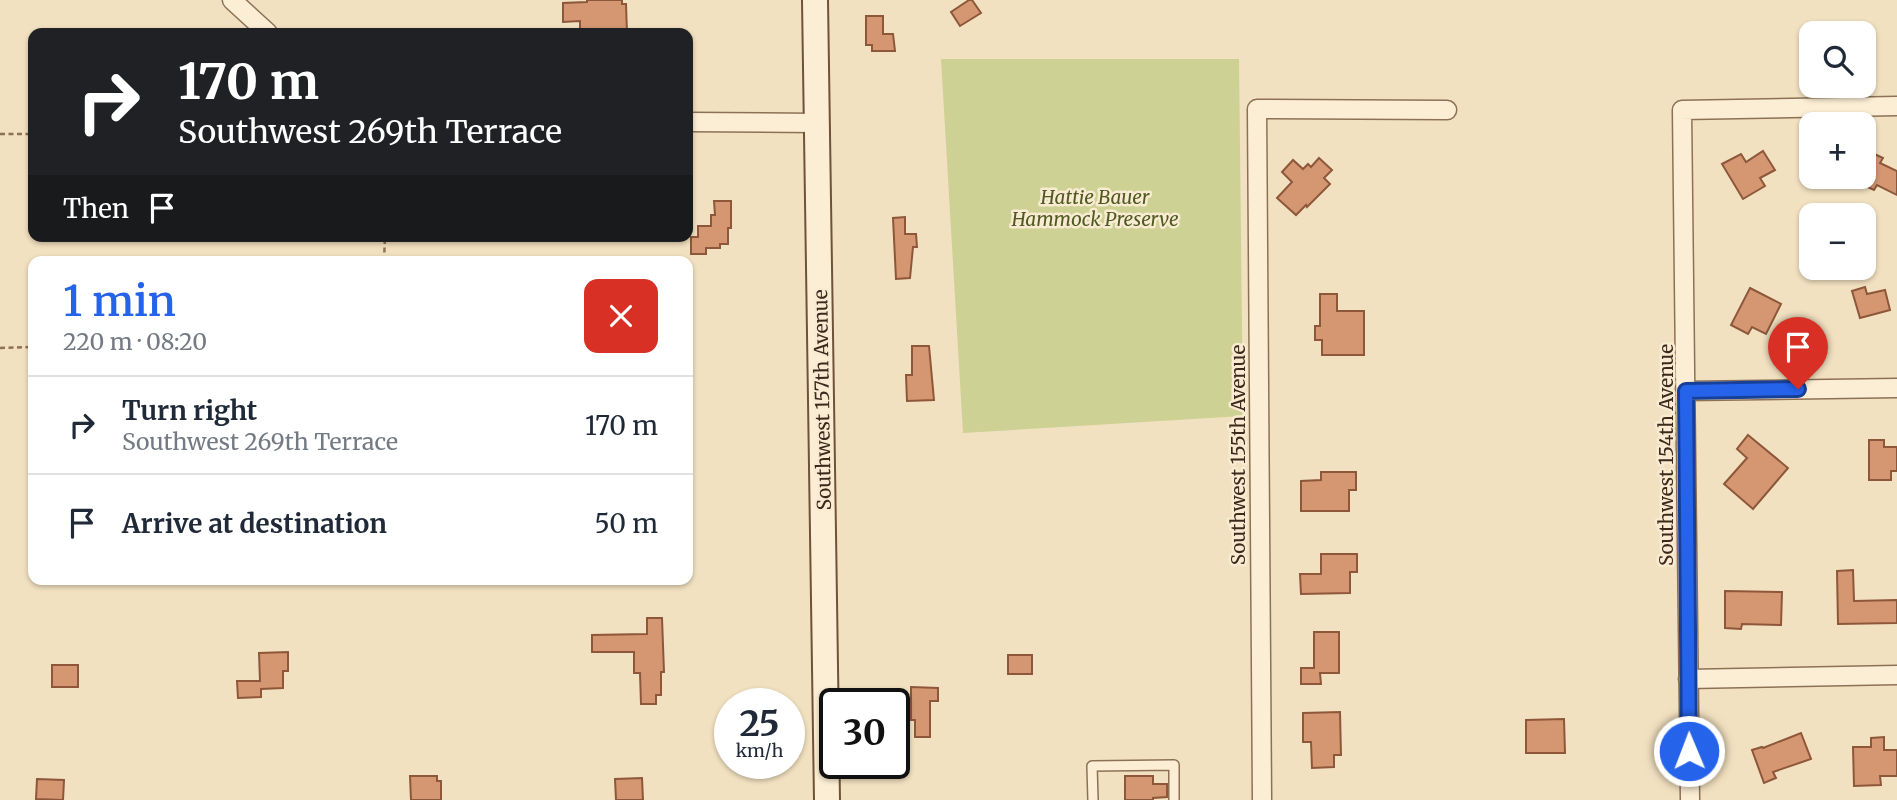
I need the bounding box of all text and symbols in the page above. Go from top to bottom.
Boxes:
map controls [1799,21,1876,280]
button: search [1799,21,1876,98]
text: 170 m [178,51,319,112]
icon: right [63,56,154,147]
text: Southwest 269th Terrace [178,112,562,152]
button: + [1799,112,1876,189]
park label: Hattie Bauer Hammock Preserve [1010,185,1179,231]
icon: arrive [143,189,181,227]
text: Then [63,192,129,225]
button: − [1799,203,1876,280]
text: 1 min [63,275,176,327]
button: close [584,279,658,353]
street label: Southwest 157th Avenue [808,289,836,511]
pin [1768,317,1828,389]
text: 220 m · 08:20 [63,327,207,356]
icon: arrive [1779,328,1817,366]
street label: Southwest 154th Avenue [1654,344,1678,566]
street label: Southwest 155th Avenue [1226,345,1250,565]
text: Turn right [122,394,257,427]
icon: right [63,406,101,444]
text: 170 m [585,409,658,442]
text: Southwest 269th Terrace [122,427,398,456]
icon: arrive [63,504,101,542]
text: Arrive at destination [122,507,387,540]
text: 50 m [594,507,658,540]
speed limit sign: 30 [819,688,910,779]
text: 25 [739,702,780,746]
position arrow [1652,714,1726,788]
text: km/h [736,739,783,762]

